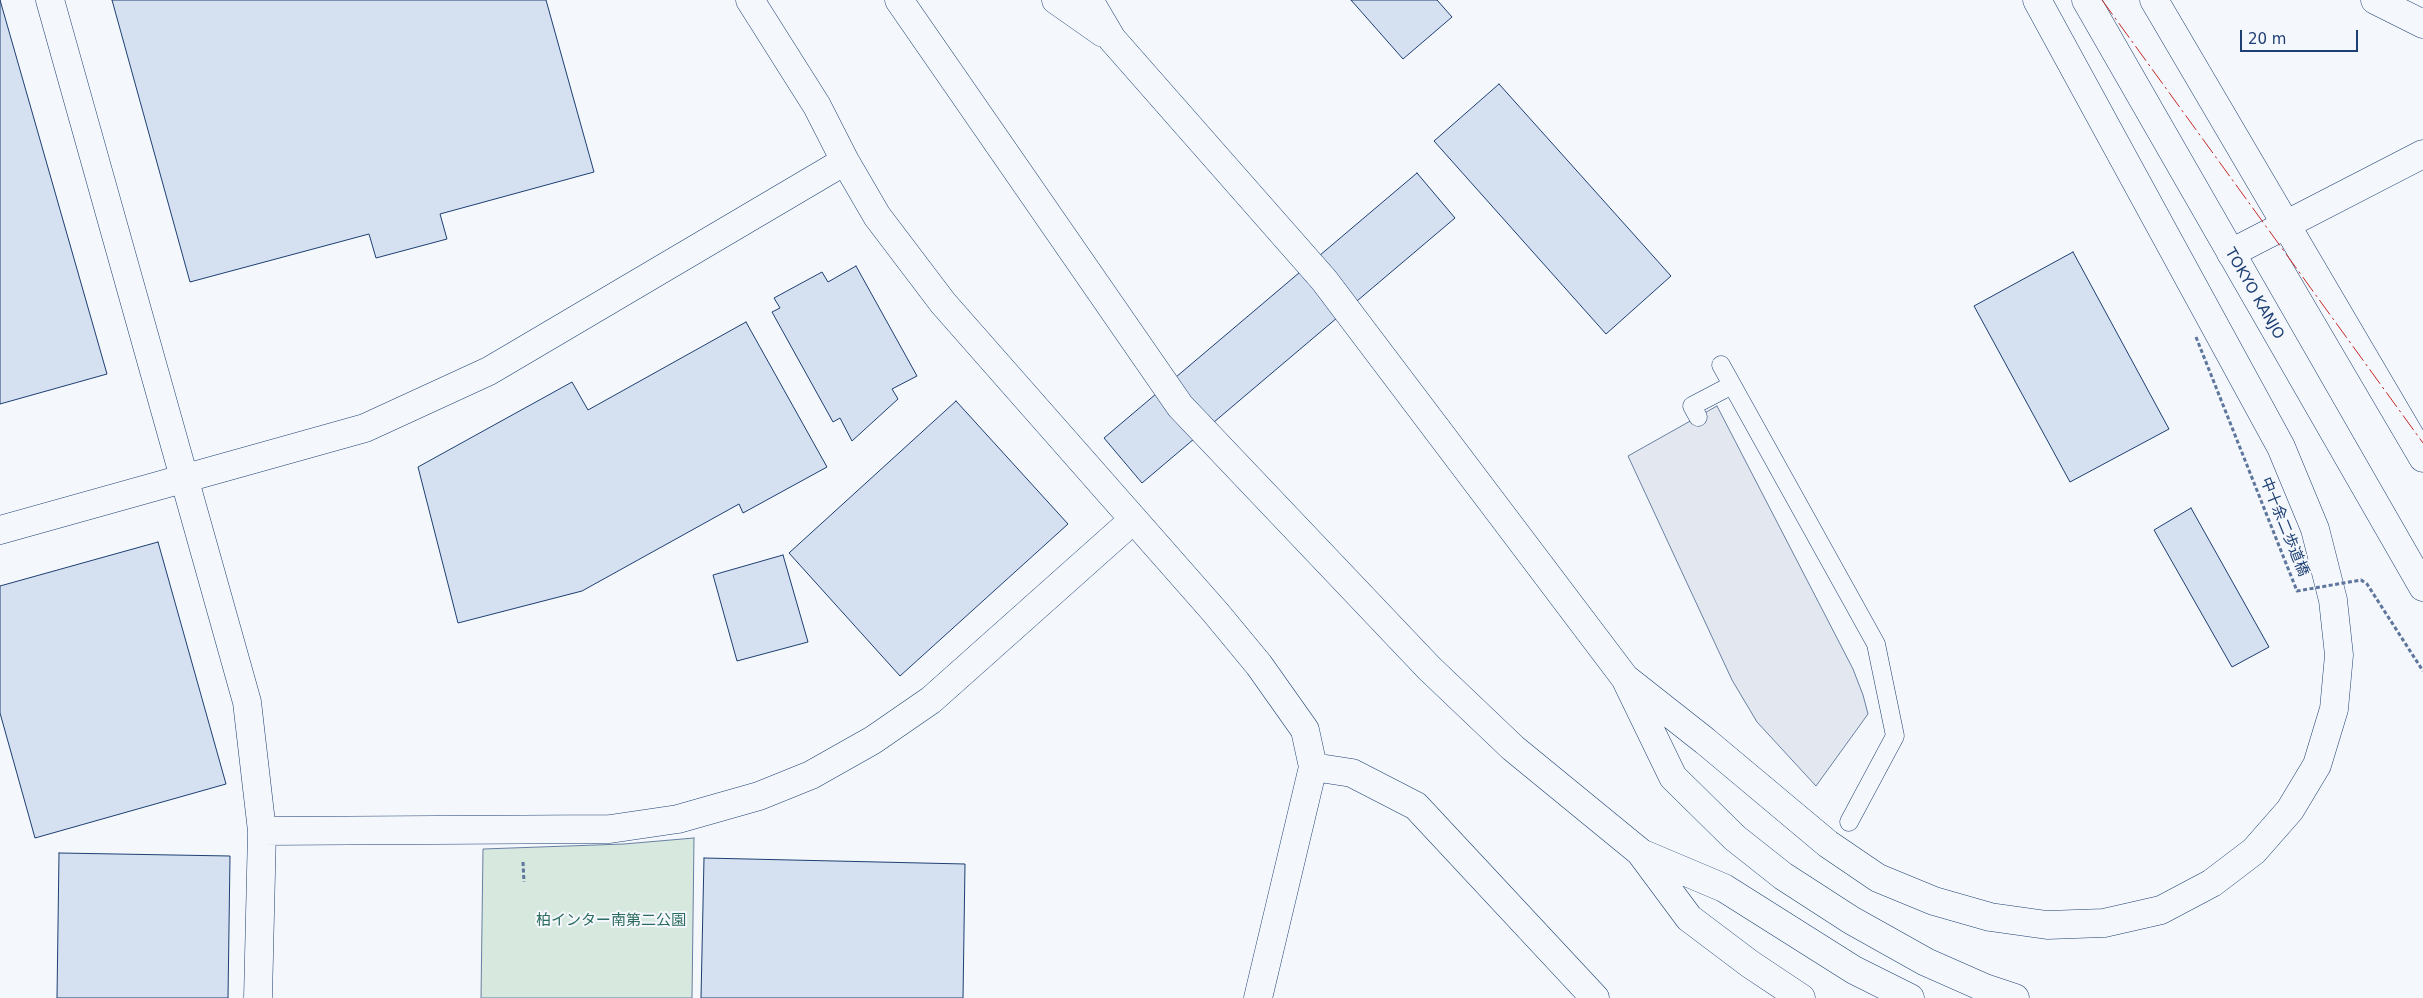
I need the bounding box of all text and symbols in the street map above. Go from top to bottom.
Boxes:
scale bar [2243,20,2360,52]
text: 20 m [2248,30,2286,48]
street label: TOKYO KANJO [2221,245,2287,343]
street label: 中十余二歩道橋 [2256,475,2312,579]
park label: 柏インター南第二公園 [536,912,686,930]

